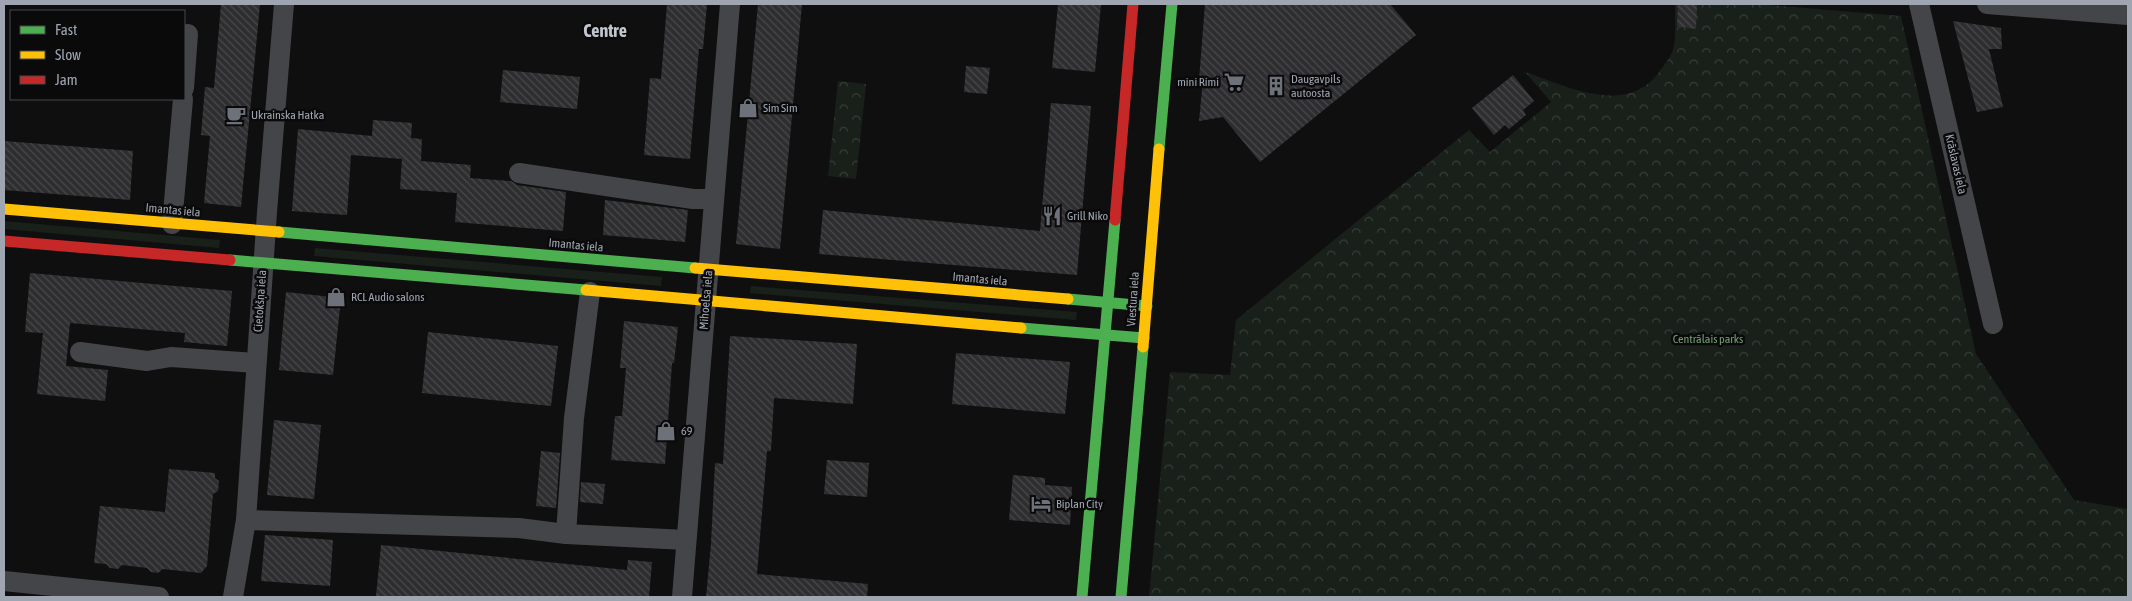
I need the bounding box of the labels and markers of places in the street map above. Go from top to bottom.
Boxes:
supermarket icon: mini Rimi [1223,71,1245,93]
place label: Daugavpils autoosta [1291,72,1340,100]
place label: mini Rimi [1177,75,1219,89]
building icon: Daugavpils autoosta [1265,75,1287,97]
shop icon: Sim Sim [737,97,759,119]
place label: Sim Sim [763,101,798,115]
cafe icon: Ukrainska Hatka [225,104,247,126]
place label: Ukrainska Hatka [251,108,324,122]
restaurant icon: Grill Niko [1041,205,1063,227]
place label: Grill Niko [1067,209,1109,223]
shop icon: RCL Audio salons [325,286,347,308]
place label: RCL Audio salons [351,290,425,304]
shop icon: 69 [655,420,677,442]
place label: 69 [681,424,693,438]
hotel icon: Biplan City [1030,493,1052,515]
place label: Biplan City [1056,497,1103,511]

